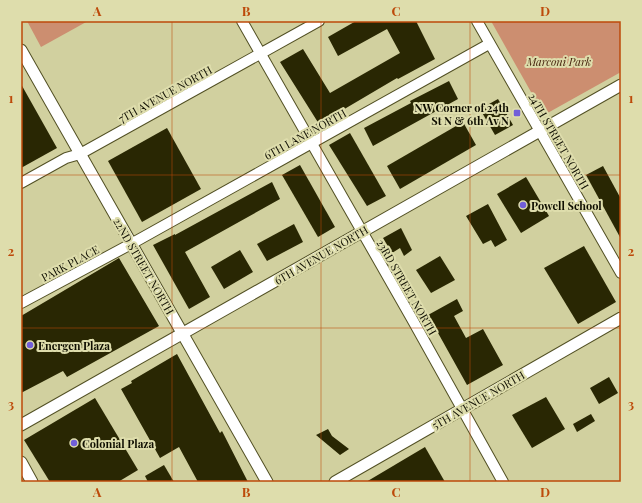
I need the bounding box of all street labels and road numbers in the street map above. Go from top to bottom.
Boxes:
street label: 7TH AVENUE NORTH [116,62,214,126]
street label: 24TH STREET NORTH [525,90,593,192]
street label: 6TH LANE NORTH [261,105,349,163]
street label: 22ND STREET NORTH [110,215,178,317]
street label: 6TH AVENUE NORTH [271,222,371,288]
street label: 23RD STREET NORTH [373,236,441,338]
street label: PARK PLACE [38,241,102,285]
street label: 5TH AVENUE NORTH [429,367,527,433]

